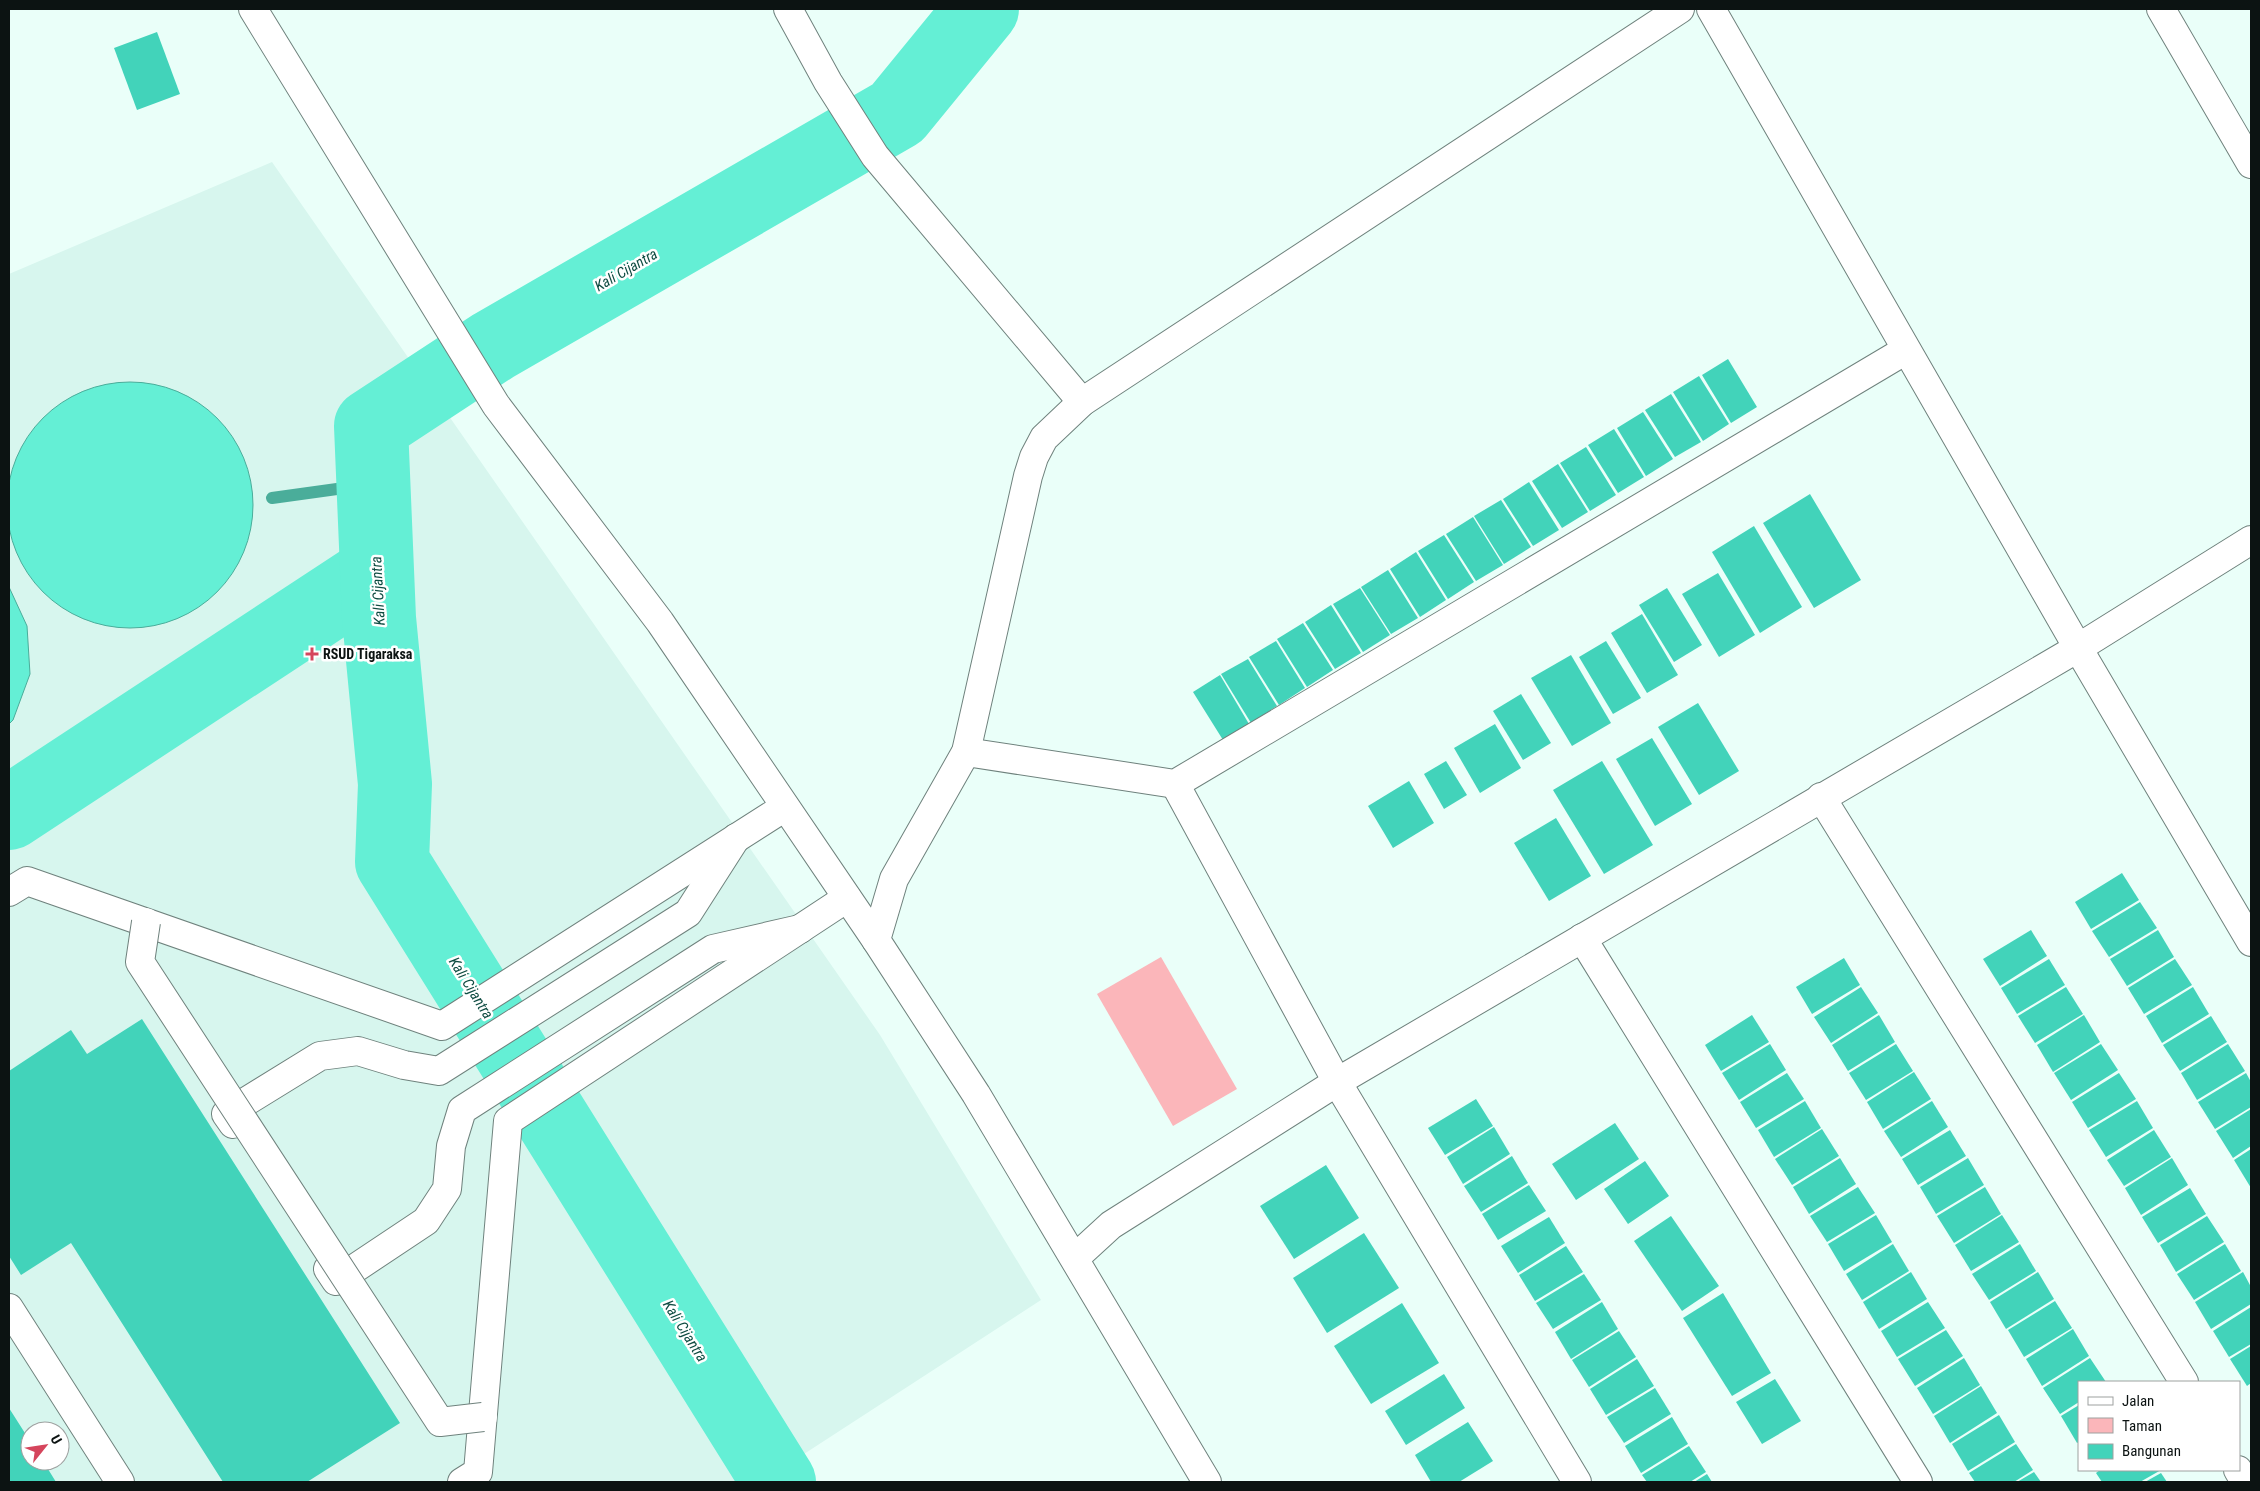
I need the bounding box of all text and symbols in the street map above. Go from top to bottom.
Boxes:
water label: Kali Cijantra [592,245,661,295]
water label: Kali Cijantra [367,556,389,626]
place label: RSUD Tigaraksa [323,646,413,662]
marker: RSUD Tigaraksa [305,647,319,661]
water label: Kali Cijantra [445,954,497,1022]
water label: Kali Cijantra [659,1297,711,1365]
legend [2078,1381,2240,1471]
text: Jalan [2122,1392,2154,1410]
text: Taman [2122,1417,2162,1435]
north arrow [20,1421,70,1471]
text: U [47,1432,65,1447]
text: Bangunan [2122,1442,2181,1460]

